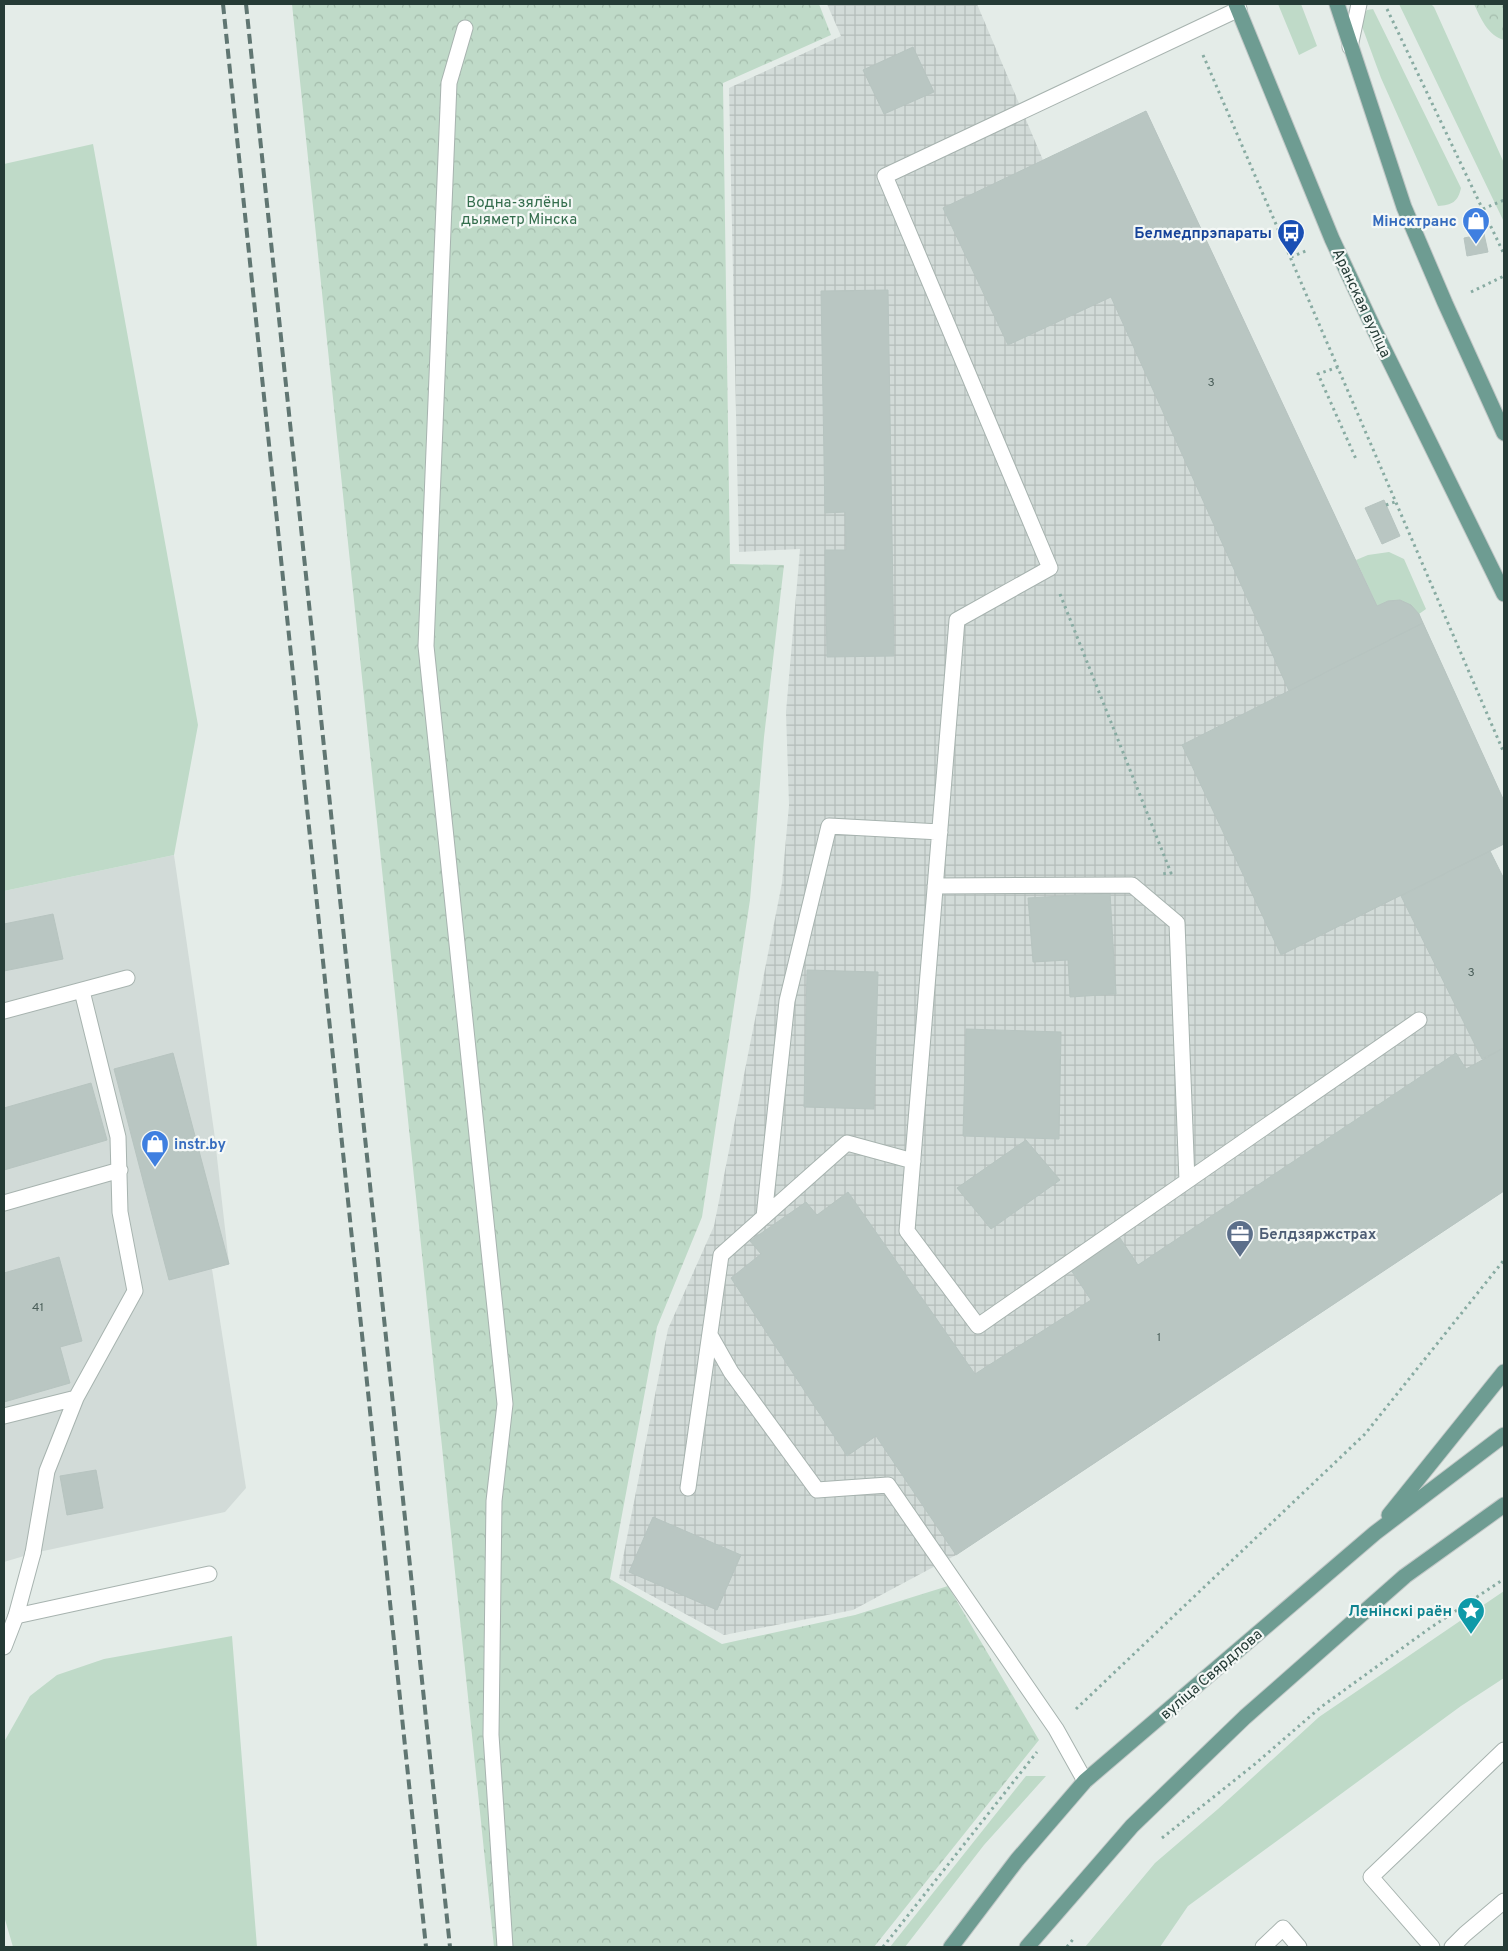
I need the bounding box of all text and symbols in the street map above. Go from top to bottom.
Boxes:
park label: Водна-зялёны дыяметр Мінска [461,194,577,230]
shop icon: Мінсктранс [1461,206,1491,245]
place label: Мінсктранс [1372,213,1457,232]
bus stop icon: Белмедпрэпараты [1276,218,1306,257]
place label: Белмедпрэпараты [1134,225,1272,244]
street label: Аранская вуліца [1327,246,1394,361]
house number: 3 [1207,375,1215,391]
house number: 3 [1467,965,1475,981]
shop icon: instr.by [140,1129,170,1168]
place label: instr.by [174,1136,226,1155]
office icon: Белдзяржстрах [1225,1219,1255,1258]
place label: Белдзяржстрах [1259,1226,1377,1245]
house number: 41 [32,1300,44,1316]
house number: 1 [1157,1330,1161,1346]
place icon: Ленінскі раён [1456,1596,1486,1635]
place label: Ленінскі раён [1348,1603,1452,1622]
street label: вуліца Свярдлова [1157,1626,1267,1725]

